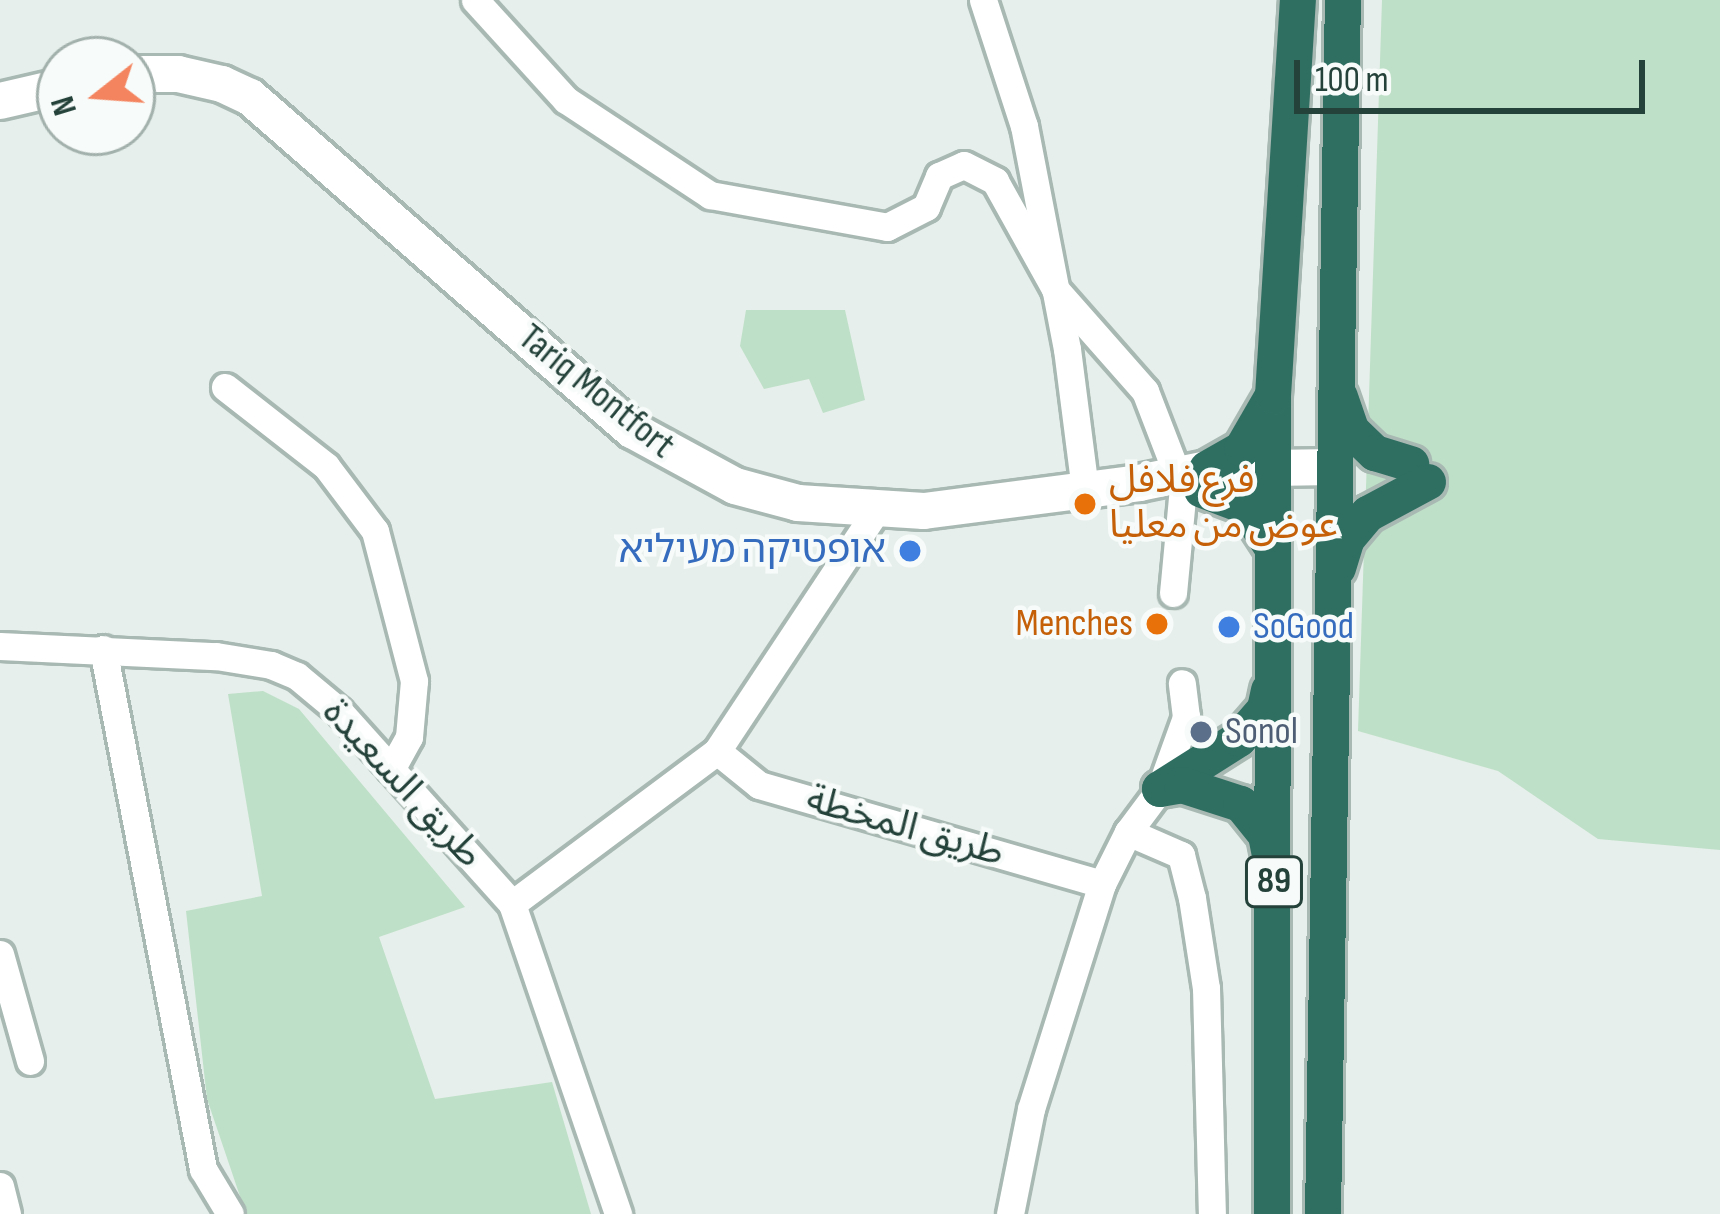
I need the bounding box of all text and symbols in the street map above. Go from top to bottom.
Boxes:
north arrow [36,36,156,156]
scale bar [1300,36,1651,110]
text: 100 m [1315,59,1389,102]
text: N [43,91,86,120]
street label: Tariq Montfort [508,315,684,469]
place label: فرع فلافل عوض من معليا [1109,459,1338,550]
marker: فرع فلافل عوض من معليا [1072,491,1098,517]
place label: אופטיקה מעיליא [619,528,886,574]
marker: אופטיקה מעיליא [897,538,923,564]
place label: Menches [1015,601,1133,647]
place label: SoGood [1253,604,1354,650]
marker: Menches [1144,611,1170,637]
marker: SoGood [1216,614,1242,640]
street label: طريق السعيدة [312,690,492,878]
place label: Sonol [1225,709,1298,755]
marker: Sonol [1188,719,1214,745]
street label: طريق المخطة [801,776,1009,878]
road number: 89 [1244,852,1304,912]

